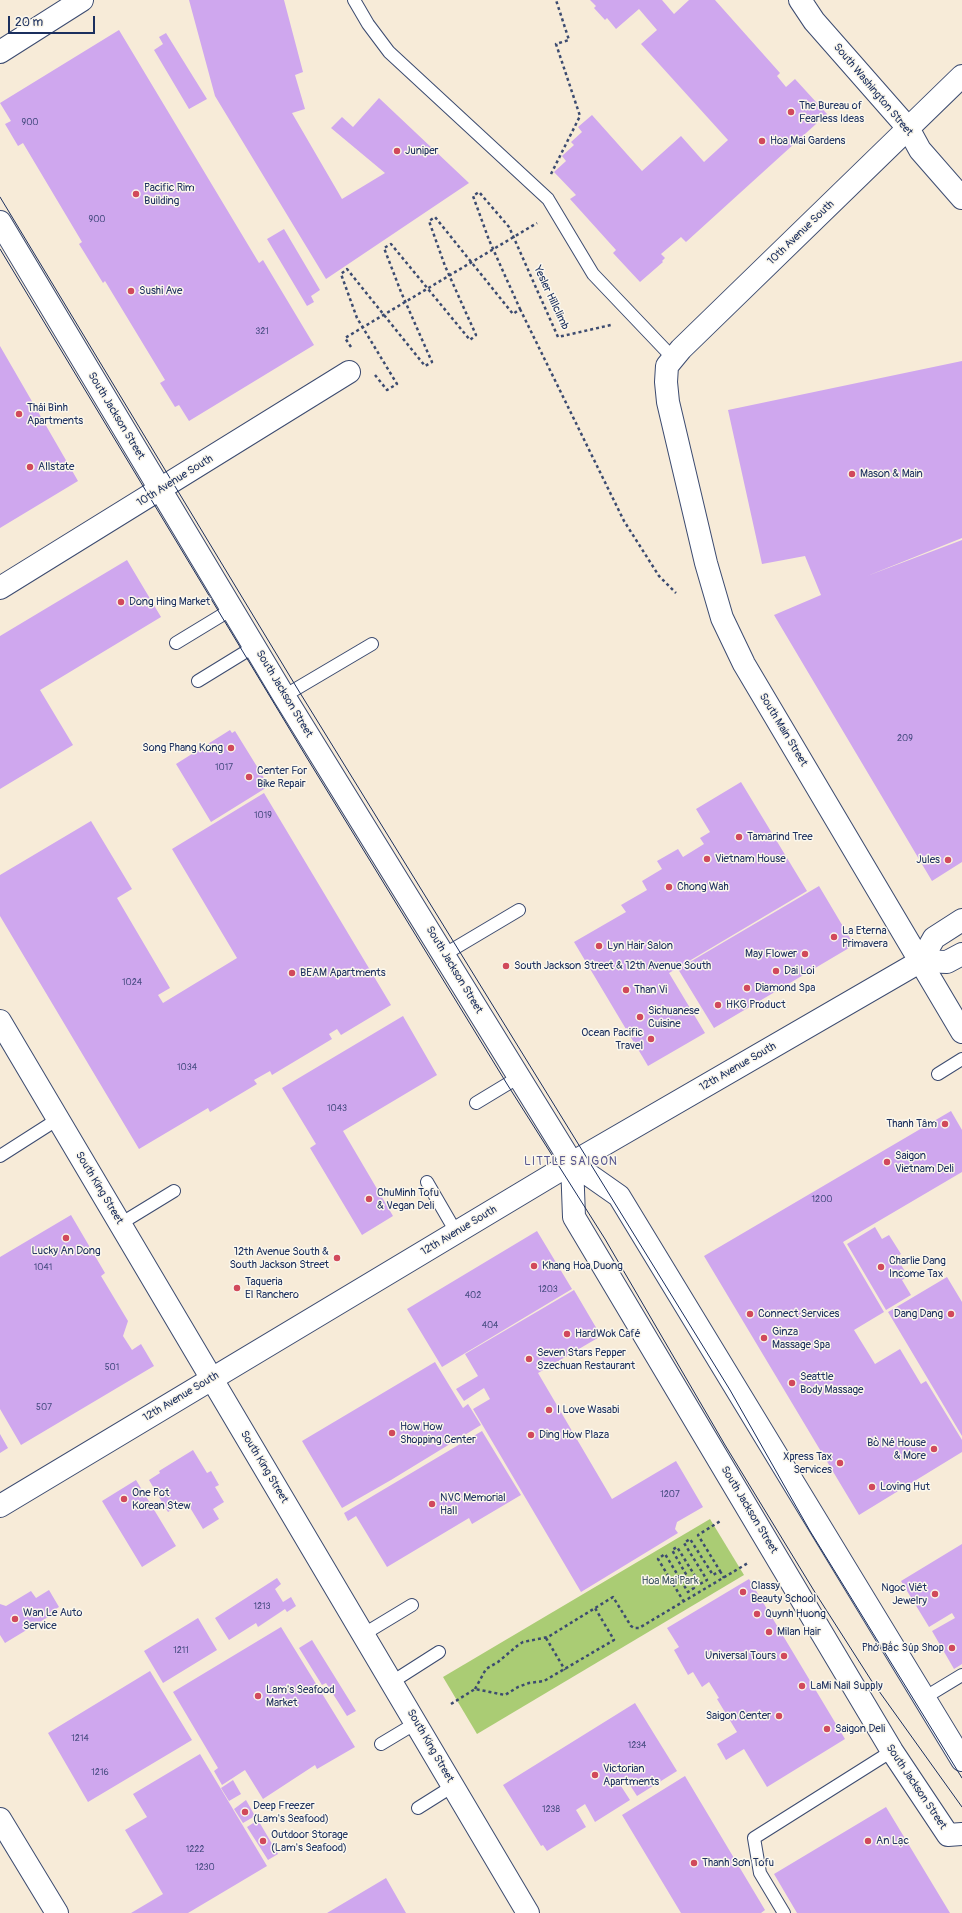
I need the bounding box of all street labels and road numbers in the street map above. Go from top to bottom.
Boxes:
street label: South Washington Street [830,41,916,139]
street label: 10th Avenue South [765,198,837,268]
street label: Yesler Hillclimb [530,264,572,332]
street label: South Jackson Street [85,370,147,462]
street label: 10th Avenue South [134,452,216,510]
street label: South Jackson Street [253,648,315,740]
street label: South Main Street [756,691,810,769]
street label: South Jackson Street [423,924,485,1016]
street label: 12th Avenue South [697,1040,779,1094]
street label: South King Street [72,1149,126,1227]
street label: 12th Avenue South [419,1203,499,1259]
street label: 12th Avenue South [141,1369,221,1425]
street label: South King Street [237,1428,291,1506]
street label: South Jackson Street [718,1464,780,1556]
street label: South King Street [404,1707,456,1785]
street label: South Jackson Street [883,1742,949,1832]

